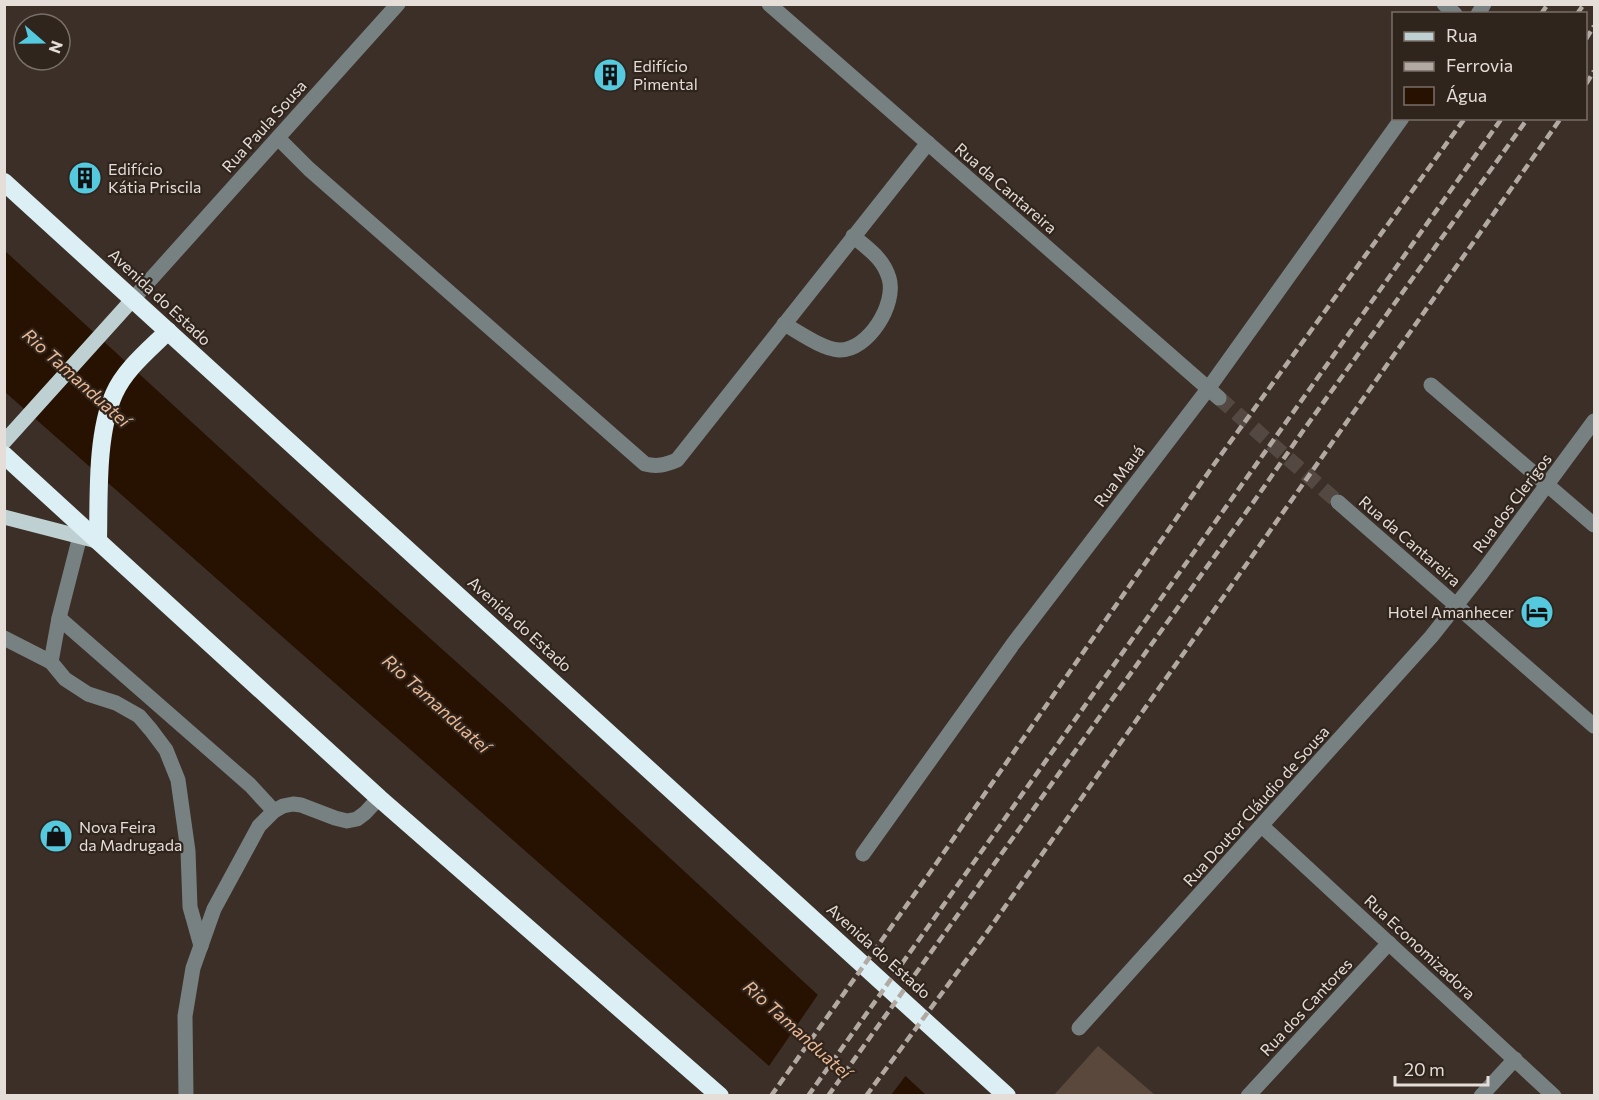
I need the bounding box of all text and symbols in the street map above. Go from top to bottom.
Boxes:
north arrow [12,12,72,72]
legend [1392,12,1587,120]
text: Rua [1446,24,1477,46]
text: N [46,38,68,56]
text: Ferrovia [1446,54,1513,76]
place label: Edifício Pimental [633,56,698,93]
building icon: Edifício Pimental [592,57,628,93]
street label: Rua Paula Sousa [217,76,310,176]
text: Água [1446,84,1487,106]
street label: Rua da Cantareira [952,138,1061,237]
place label: Edifício Kátia Priscila [108,159,201,196]
building icon: Edifício Kátia Priscila [67,160,103,196]
street label: Avenida do Estado [105,244,215,349]
water label: Rio Tamanduateí [18,323,137,434]
street label: Rua Mauá [1089,441,1148,510]
street label: Rua dos Clerigos [1468,449,1555,556]
street label: Rua da Cantareira [1356,491,1465,590]
street label: Avenida do Estado [465,572,576,675]
hotel icon: Hotel Amanhecer [1519,594,1555,630]
place label: Hotel Amanhecer [1388,602,1515,621]
water label: Rio Tamanduateí [378,649,497,760]
street label: Rua Doutor Cláudio de Sousa [1179,722,1333,890]
place label: Nova Feira da Madrugada [79,817,182,854]
shop icon: Nova Feira da Madrugada [38,818,74,854]
street label: Rua Economizadora [1361,890,1480,1003]
street label: Avenida do Estado [824,899,935,1002]
street label: Rua dos Cantores [1256,954,1356,1059]
water label: Rio Tamanduateí [739,975,858,1086]
scale bar [1395,1049,1488,1087]
text: 20 m [1404,1058,1445,1080]

